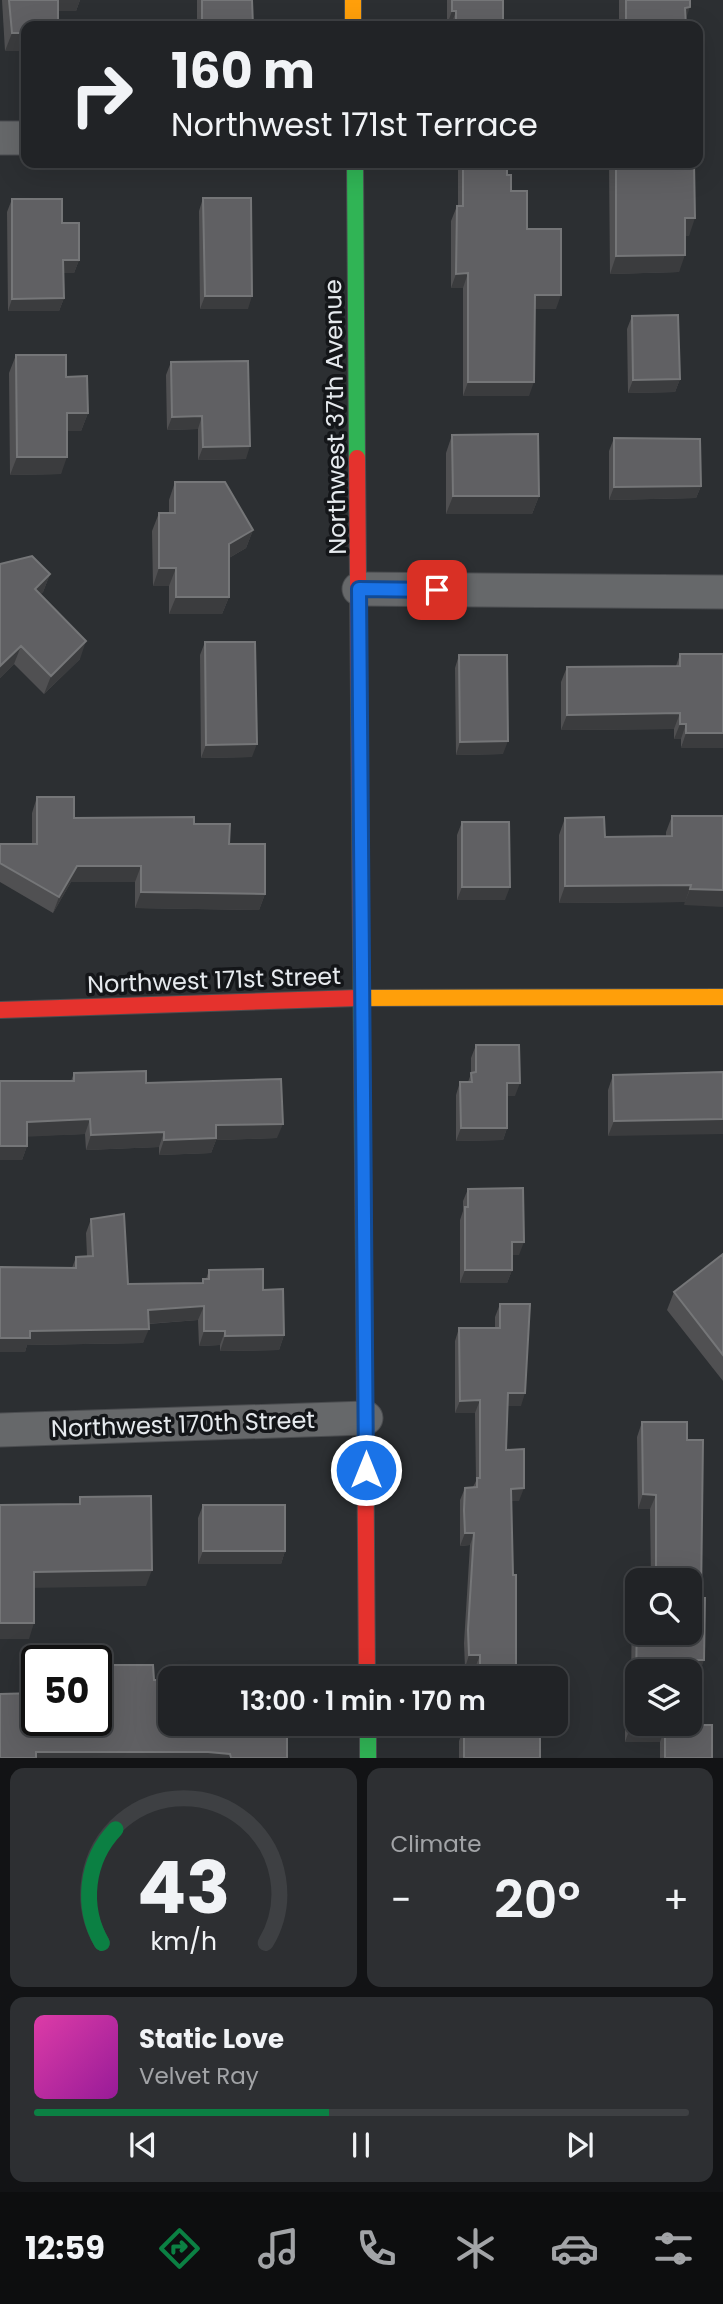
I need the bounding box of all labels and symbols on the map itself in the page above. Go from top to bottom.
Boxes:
street label: Northwest 37th Avenue [316,279,354,555]
pin [407,560,467,620]
street label: Northwest 171st Street [87,959,341,1001]
street label: Northwest 170th Street [50,1403,316,1445]
position arrow [329,1433,403,1507]
speed limit sign: 50 [21,1645,112,1736]

